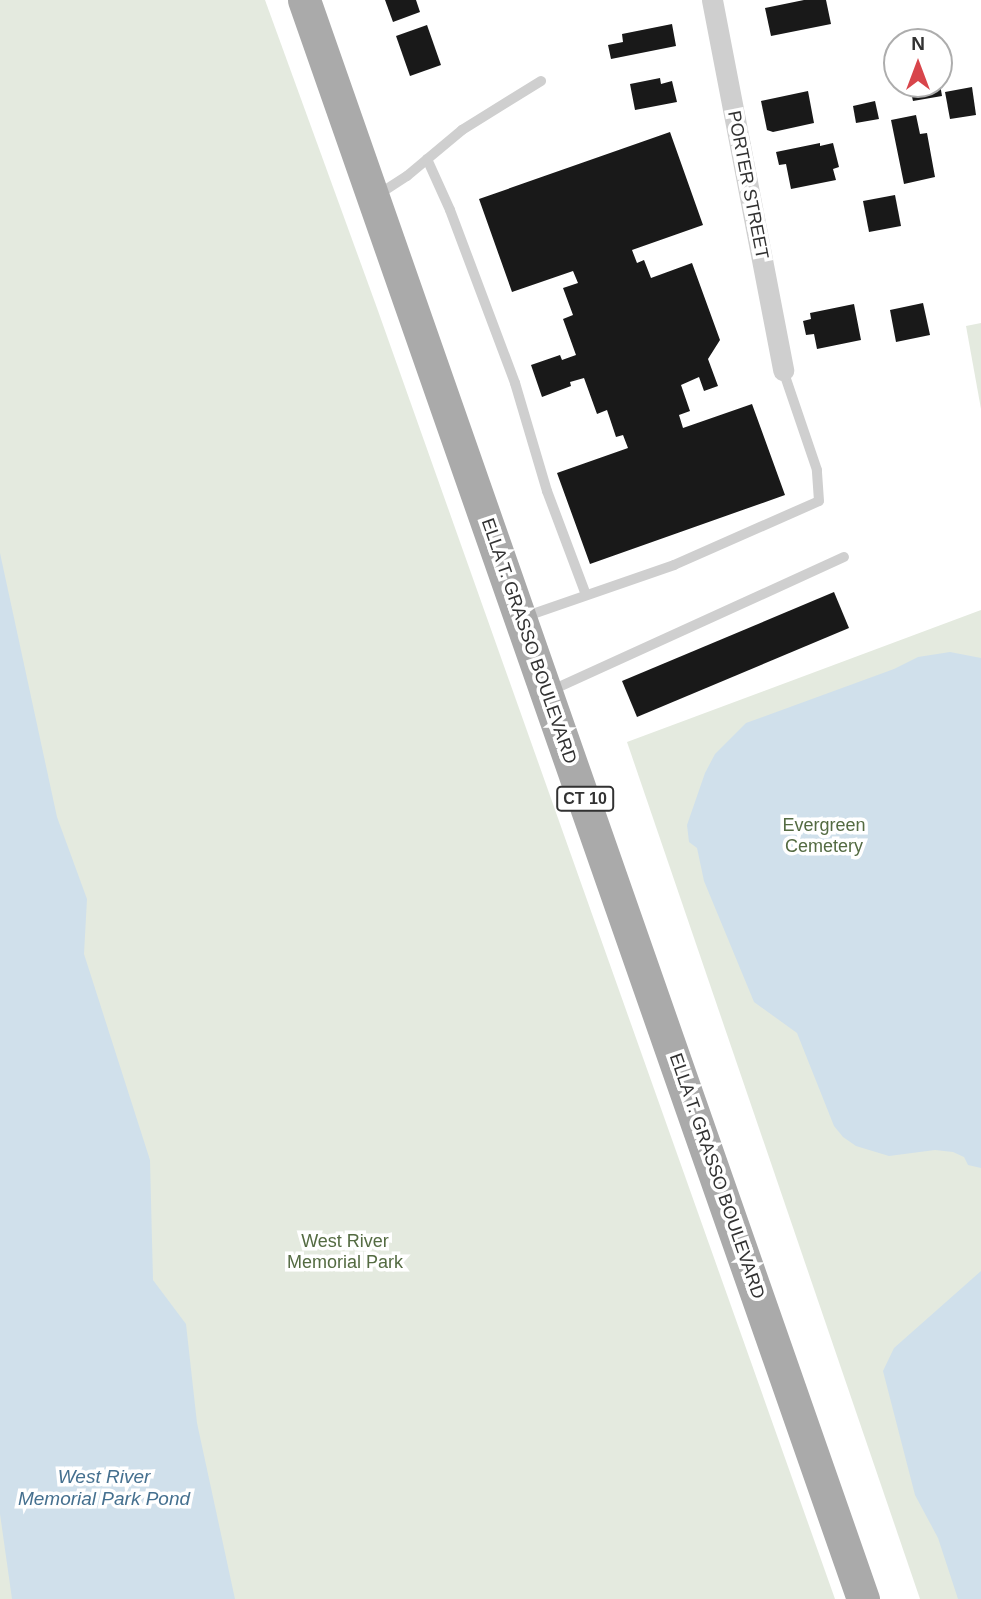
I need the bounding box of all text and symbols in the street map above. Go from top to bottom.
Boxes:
north arrow [883,28,953,98]
text: N [911,33,925,54]
street label: PORTER STREET [723,109,773,261]
street label: ELLA T. GRASSO BOULEVARD [477,515,581,767]
road number: CT 10 [555,786,615,812]
park label: Evergreen Cemetery [782,815,866,858]
street label: ELLA T. GRASSO BOULEVARD [665,1050,769,1302]
park label: West River Memorial Park [287,1231,403,1274]
water label: West River Memorial Park Pond [18,1466,190,1510]

